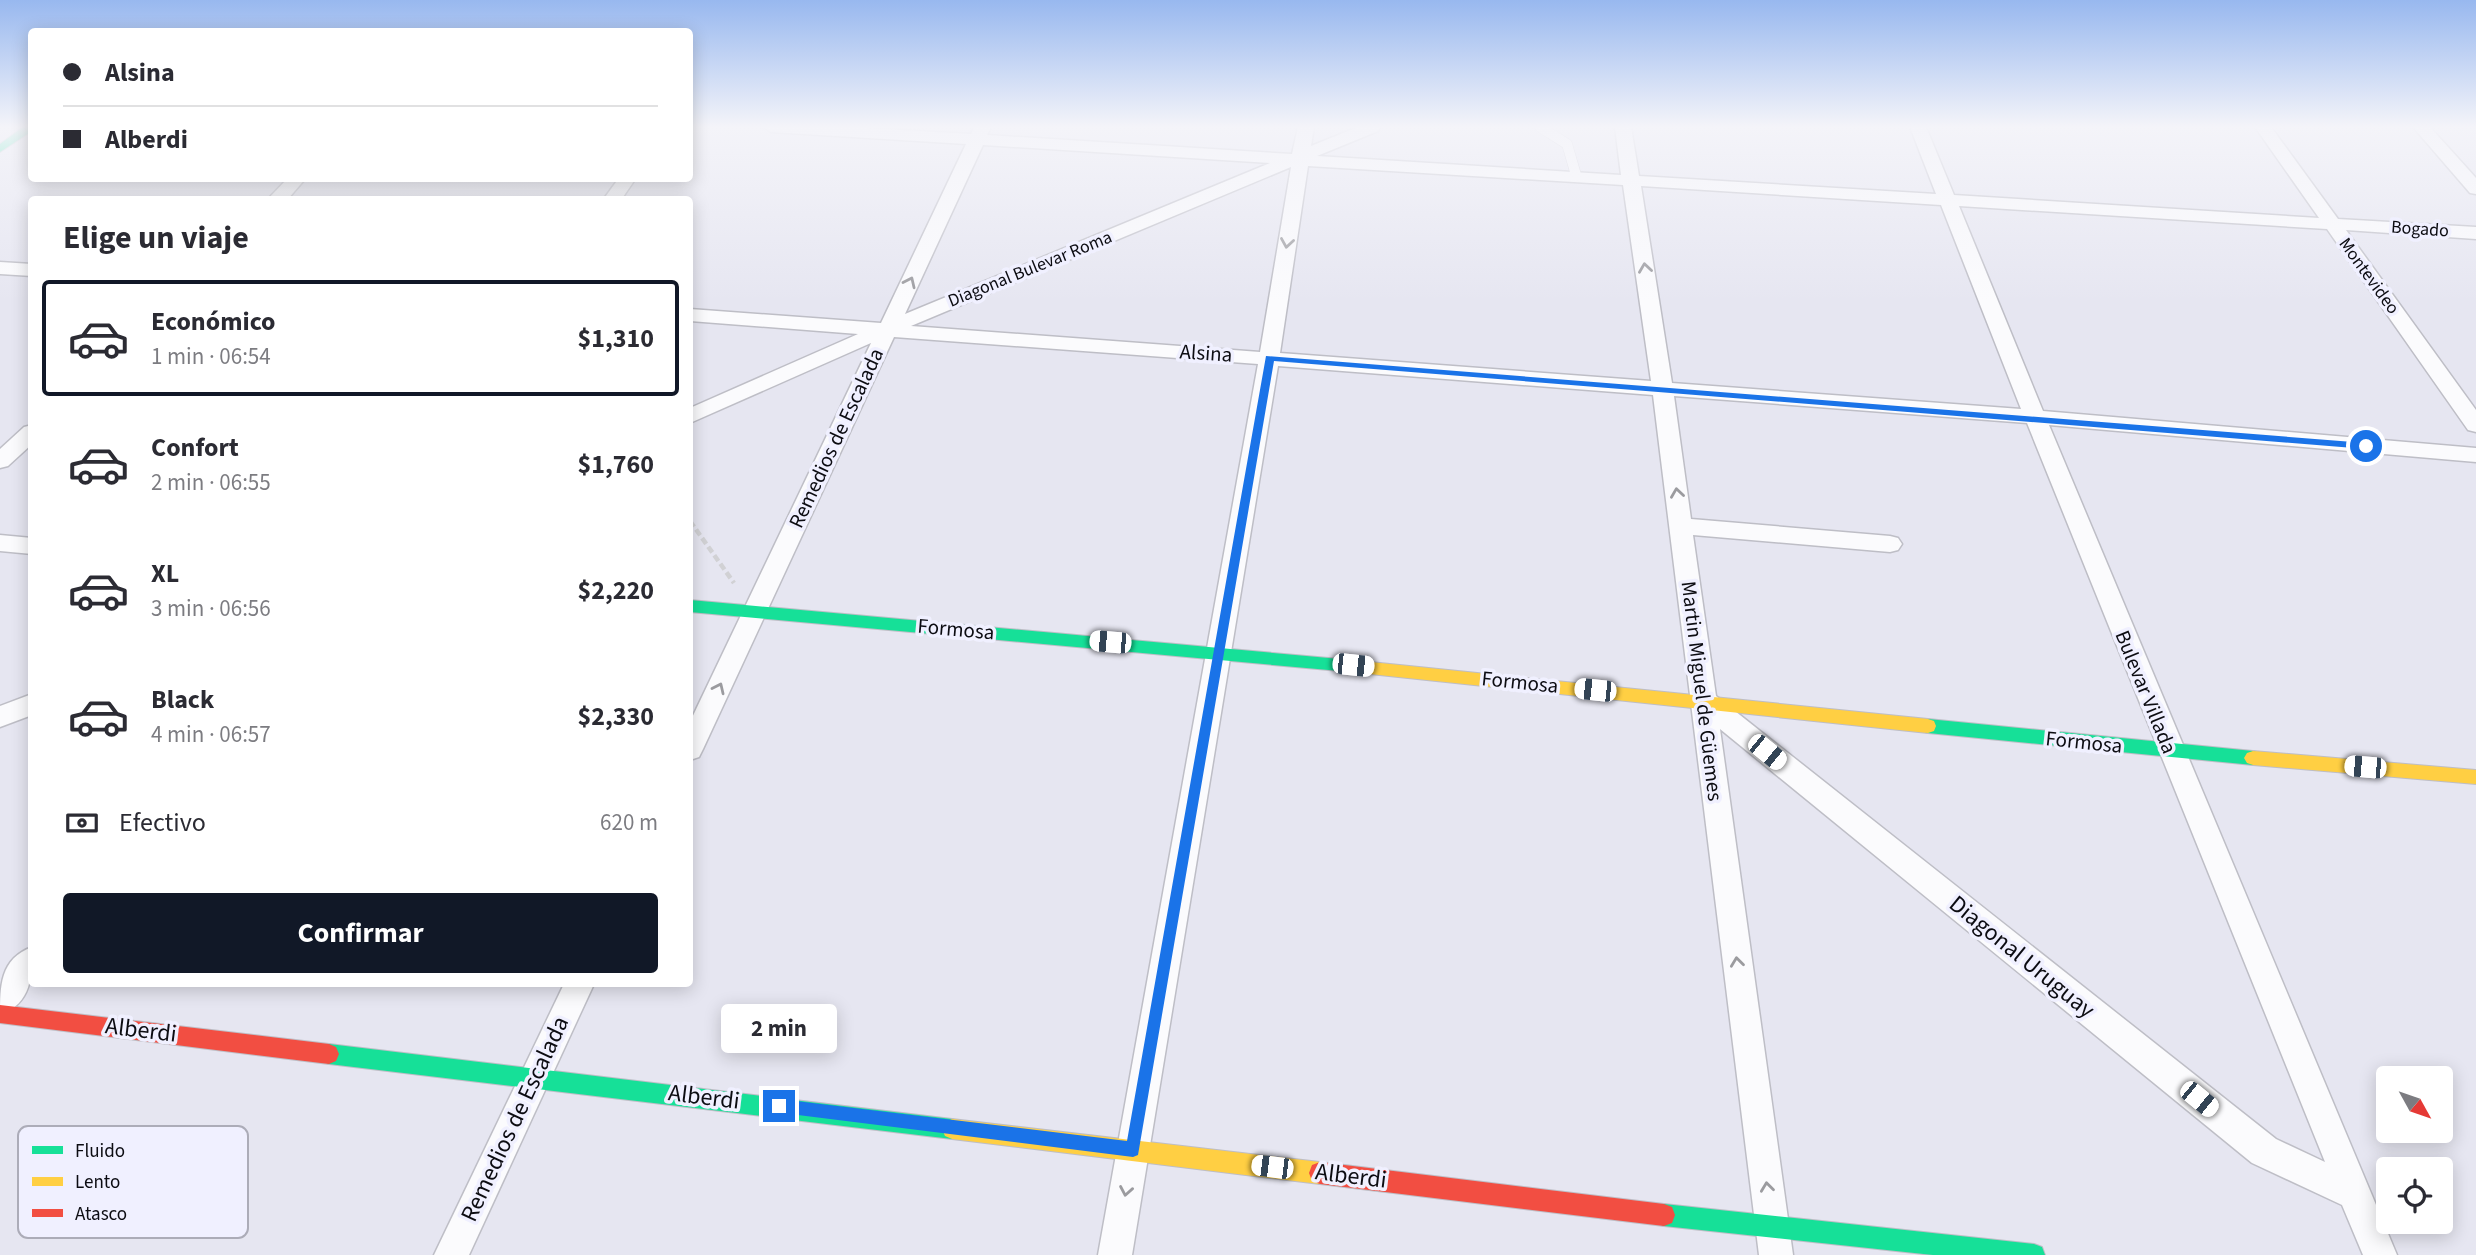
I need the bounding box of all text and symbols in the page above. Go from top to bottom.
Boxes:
text: Alsina [105,54,175,91]
text: Alberdi [105,121,188,158]
text: Elige un viaje [63,215,249,261]
street label: Bogado [2390,215,2450,243]
street label: Diagonal Bulevar Roma [944,225,1116,313]
street label: Montevideo [2333,233,2405,319]
one-way arrow [1280,237,1295,248]
one-way arrow [1638,262,1653,274]
one-way arrow [901,277,915,289]
text: Económico [151,303,276,340]
icon: car [67,307,130,370]
text: $1,310 [578,320,654,357]
street label: Alsina [1179,336,1233,370]
text: 1 min · 06:54 [151,340,271,373]
street label: Remedios de Escalada [781,343,891,533]
text: Confort [151,429,239,466]
route start [2350,430,2382,462]
icon: car [67,433,130,496]
text: $1,760 [578,446,654,483]
text: 2 min · 06:55 [151,466,271,499]
one-way arrow [1670,487,1685,499]
text: XL [151,555,179,592]
icon: car [67,559,130,622]
text: $2,220 [578,572,654,609]
street label: Martin Miguel de Güemes [1674,579,1730,803]
text: 3 min · 06:56 [151,592,271,625]
street label: Formosa [916,611,996,647]
street label: Bulevar Villada [2108,626,2184,758]
car [1089,630,1132,654]
car [1332,652,1375,678]
street label: Formosa [1480,663,1560,701]
car [1574,677,1617,703]
text: Black [151,681,214,718]
one-way arrow [710,683,724,695]
icon: car [67,685,130,748]
text: $2,330 [578,698,654,735]
text: 4 min · 06:57 [151,718,271,751]
street label: Formosa [2044,723,2124,761]
car [1745,731,1790,773]
car [2344,755,2387,779]
icon: cash [63,804,101,842]
text: Efectivo [119,804,206,841]
text: 620 m [600,806,658,839]
street label: Diagonal Uruguay [1941,887,2103,1027]
button: Confirmar [63,893,658,973]
one-way arrow [1730,956,1745,968]
callout: 2 min [721,1004,837,1054]
street label: Alberdi [103,1008,179,1052]
street label: Remedios de Escalada [452,1010,578,1228]
text: 2 min [751,1012,807,1045]
north arrow [2376,1066,2454,1143]
map controls [2376,1066,2453,1234]
street label: Alberdi [666,1075,742,1119]
car [2177,1078,2222,1120]
route end [763,1090,795,1122]
legend [18,1126,248,1238]
text: Fluido [75,1138,125,1165]
car [1250,1154,1295,1180]
street label: Alberdi [1313,1154,1389,1198]
button: locate [2376,1157,2453,1234]
text: Lento [75,1169,120,1196]
one-way arrow [1759,1182,1774,1193]
one-way arrow [1119,1185,1134,1197]
text: Atasco [75,1201,127,1228]

